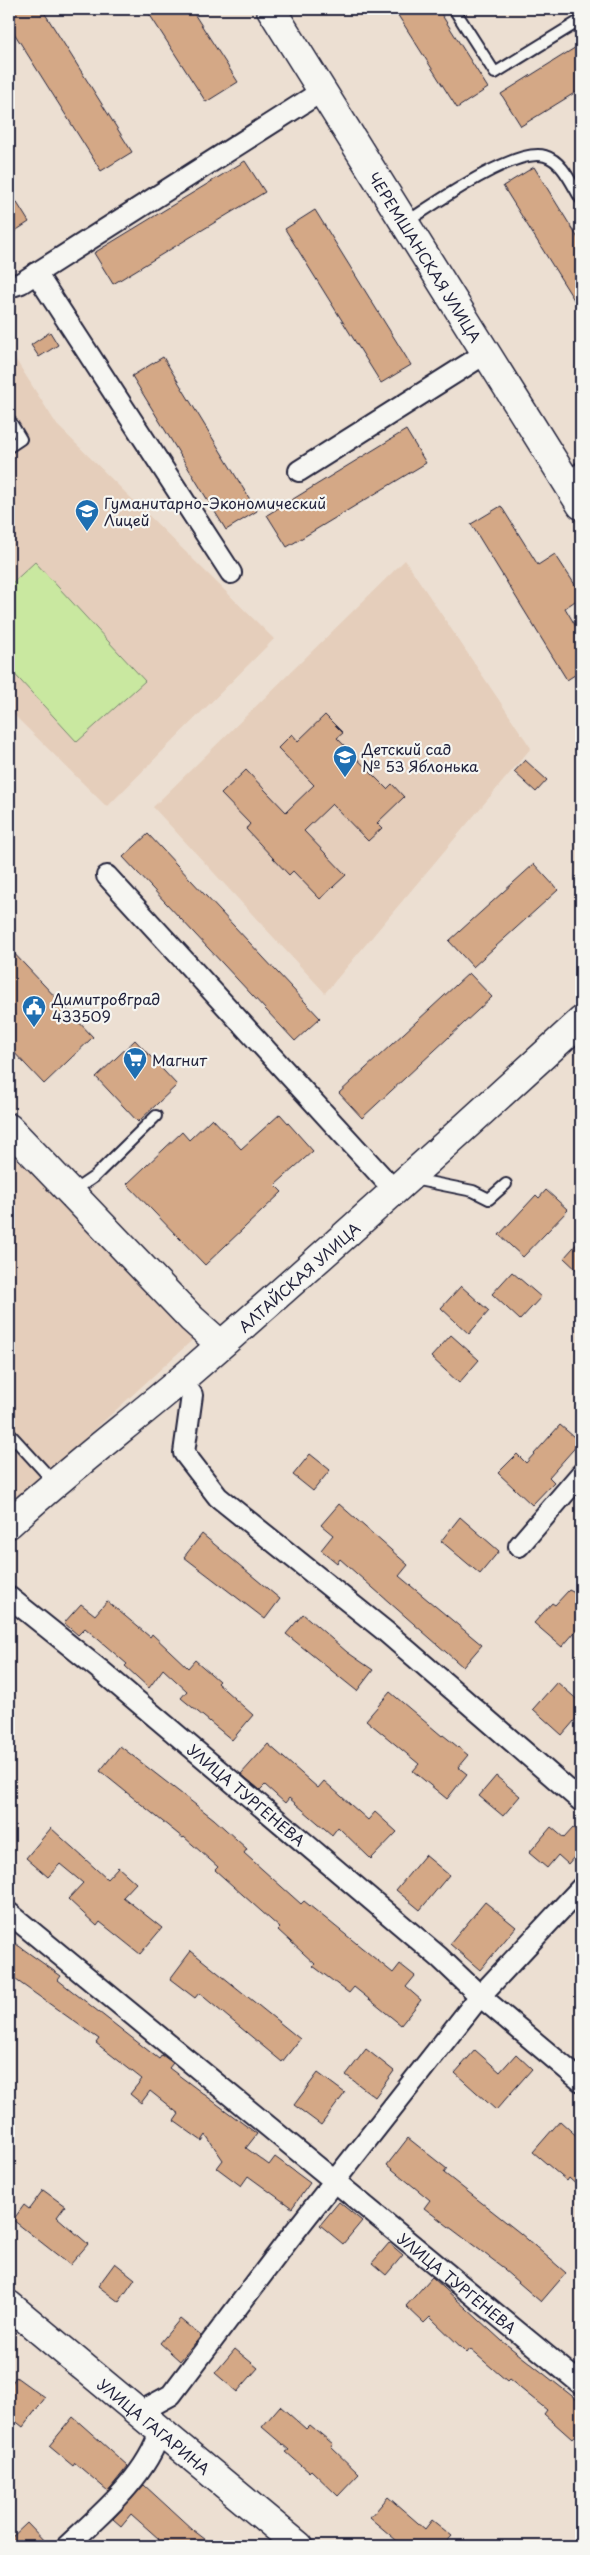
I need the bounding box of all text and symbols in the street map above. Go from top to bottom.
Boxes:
street label: ЧЕРЕМШАНСКАЯ УЛИЦА [364,167,488,346]
place label: Гуманитарно-Экономический Лицей [104,491,326,531]
school or university icon: Гуманитарно-Экономический Лицей [74,498,100,532]
place label: Детский сад № 53 Яблонька [361,737,479,777]
school or university icon: Детский сад № 53 Яблонька [332,744,358,778]
place label: Димитровград 433509 [51,987,160,1027]
public building icon: Димитровград 433509 [21,994,47,1028]
supermarket icon: Магнит [122,1046,148,1080]
place label: Магнит [152,1048,207,1071]
street label: АЛТАЙСКАЯ УЛИЦА [233,1216,365,1337]
street label: УЛИЦА ТУРГЕНЕВА [183,1738,311,1851]
street label: УЛИЦА ТУРГЕНЕВА [393,2226,522,2338]
street label: УЛИЦА ГАГАРИНА [93,2372,216,2479]

